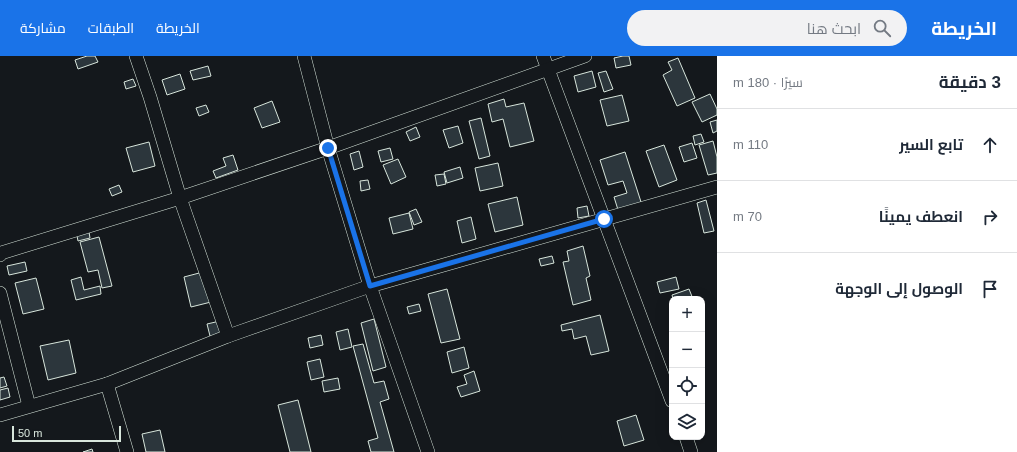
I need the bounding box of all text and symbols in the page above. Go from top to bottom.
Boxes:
search box [627,10,907,46]
icon: search [871,17,893,39]
text: الخريطة [931,18,997,39]
text: مشاركة [20,20,66,36]
text: الطبقات [88,20,134,36]
text: الخريطة [156,20,200,36]
text: ابحث هنا [807,20,861,37]
text: 3 دقيقة [939,73,1001,92]
text: سيرًا · 180 m [733,75,803,90]
icon: ahead [979,134,1001,156]
text: تابع السير [899,136,963,153]
text: 110 m [733,137,768,152]
route end [319,139,337,157]
icon: right [979,206,1001,228]
text: انعطف يمينًا [879,208,963,225]
text: 70 m [733,209,762,224]
route start [595,210,613,228]
icon: arrive [979,278,1001,300]
text: الوصول إلى الوجهة [835,280,963,297]
map controls [669,296,705,440]
button: + [669,296,705,332]
button: − [669,332,705,368]
button: locate [669,368,705,404]
button: layers [669,404,705,440]
scale bar [12,424,121,443]
text: 50 m [18,427,42,439]

